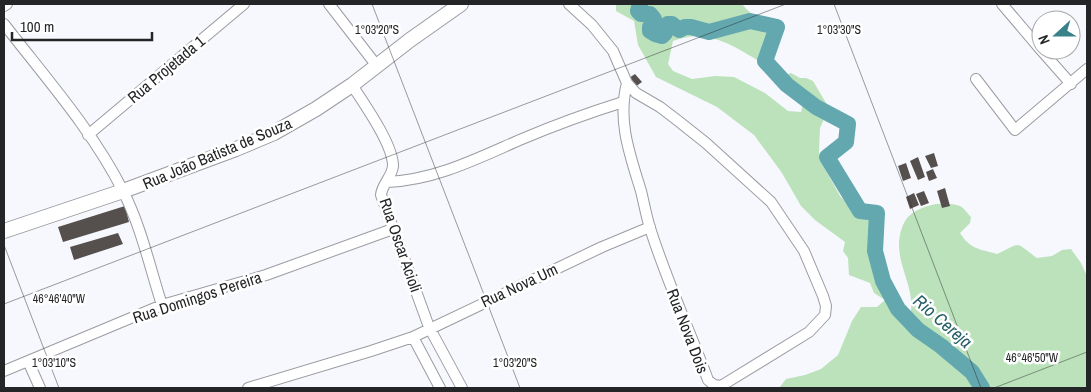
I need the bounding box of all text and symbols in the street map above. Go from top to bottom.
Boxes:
scale bar [12,10,152,42]
north arrow [1031,10,1081,60]
text: 100 m [20,16,54,37]
text: 1°03'20"S [355,22,399,38]
text: 1°03'30"S [817,22,861,38]
street label: Rua Projetada 1 [123,30,210,108]
text: N [1034,33,1054,47]
street label: Rua João Batista de Souza [139,111,295,194]
street label: Rua Oscar Acioli [375,195,427,295]
street label: Rua Nova Um [477,258,561,312]
street label: Rua Domingos Pereira [130,266,265,328]
street label: Rua Nova Dois [662,286,714,376]
water label: Rio Cereja [908,288,978,354]
text: 46°46'40"W [33,291,86,307]
text: 46°46'50"W [1006,350,1059,366]
text: 1°03'10"S [32,355,76,371]
text: 1°03'20"S [493,355,537,371]

